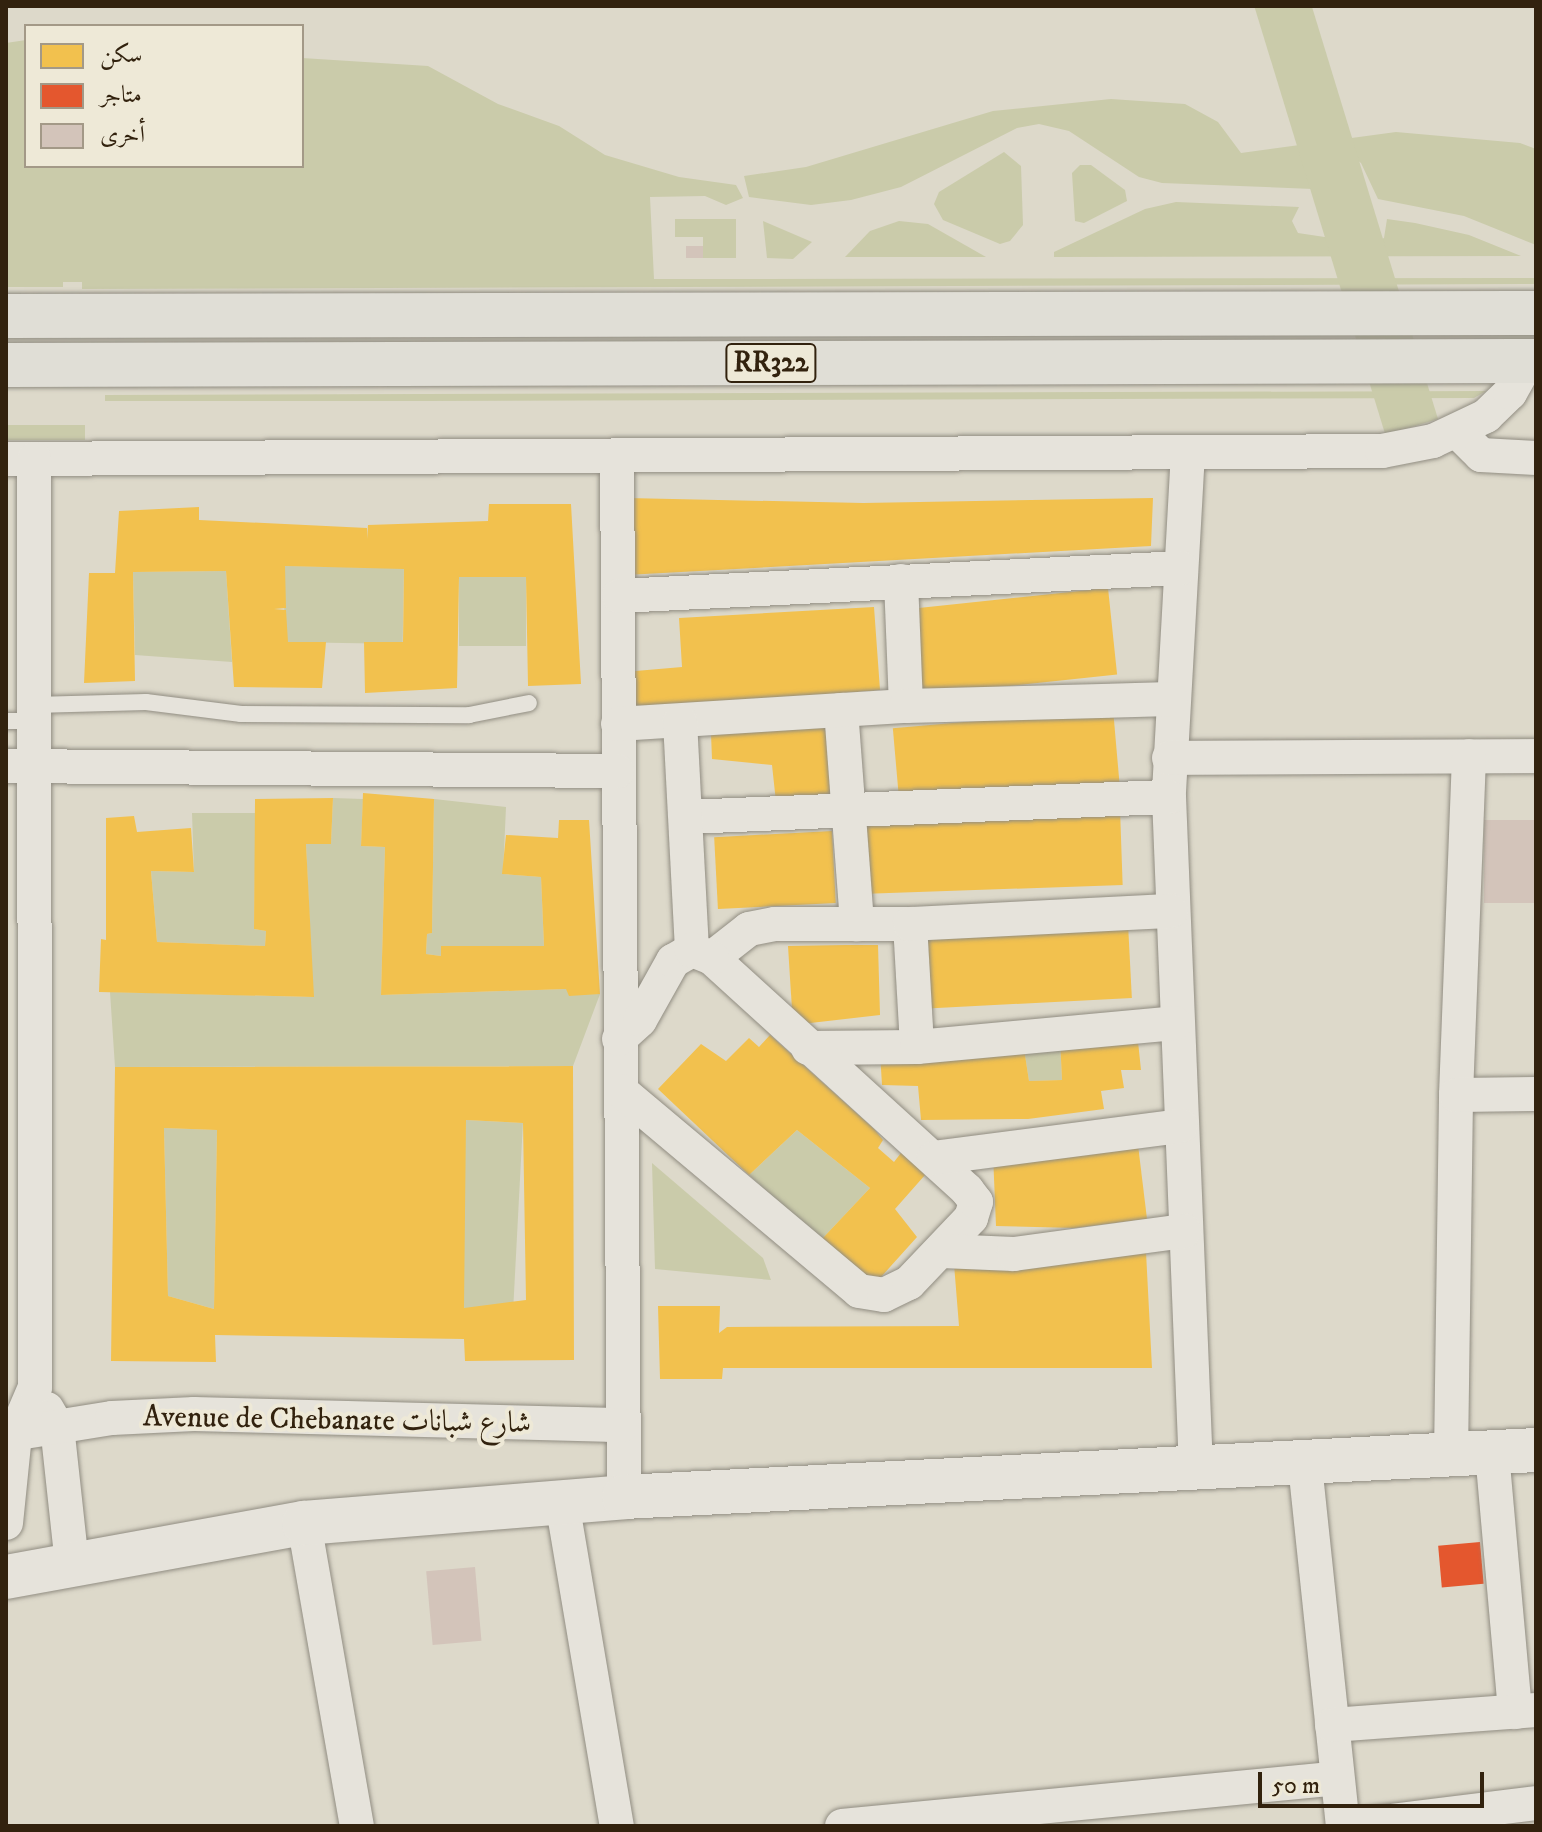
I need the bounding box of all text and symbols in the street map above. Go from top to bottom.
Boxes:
legend [24,24,304,168]
text: سكن [100,40,143,70]
text: متاجر [100,80,142,110]
text: أخرى [100,120,145,150]
road number: RR322 [725,339,817,387]
street label: Avenue de Chebanate شارع شبانات [142,1400,532,1442]
scale bar [1262,1756,1488,1806]
text: 50 m [1272,1771,1320,1801]

